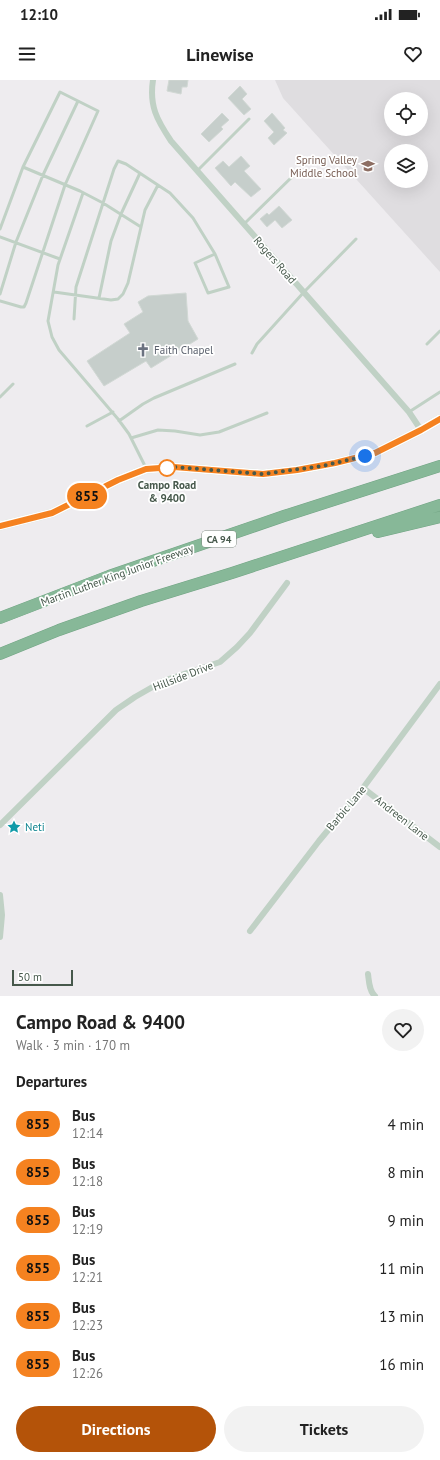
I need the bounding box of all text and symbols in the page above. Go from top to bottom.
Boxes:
text: 12:10 [20,5,58,24]
icon: menu [16,43,38,65]
text: Linewise [186,43,254,66]
icon: heart [402,43,424,65]
map controls [384,92,428,188]
button: locate [384,92,428,136]
button: layers [384,144,428,188]
place label: Spring Valley Middle School [290,153,358,180]
school or university icon: Spring Valley Middle School [360,158,376,174]
street label: Rogers Road [251,234,299,287]
church icon: Faith Chapel [135,342,151,358]
place label: Faith Chapel [154,343,214,357]
your location [355,446,375,466]
marker: Campo Road & 9400 [158,459,176,477]
place label: Campo Road & 9400 [138,478,196,505]
line badge: 855 [64,483,110,509]
text: 855 [75,487,99,505]
road number: CA 94 [202,531,236,547]
street label: Martin Luther King Junior Freeway [39,541,196,609]
street label: Hillside Drive [151,658,216,694]
street label: Barbic Lane [323,782,369,833]
street label: Andreen Lane [372,793,432,844]
place icon: Neti [6,819,22,835]
place label: Neti [25,820,45,834]
scale bar [12,968,73,987]
text: 50 m [18,970,42,984]
button: heart [382,1009,424,1051]
text: Campo Road & 9400 [16,1010,185,1034]
text: Walk · 3 min · 170 m [16,1037,130,1054]
text: Departures [16,1072,87,1091]
text: Bus [72,1106,95,1125]
text: 855 [26,1115,50,1133]
text: 4 min [387,1115,424,1134]
text: 12:14 [72,1125,103,1142]
text: Bus [72,1154,95,1173]
text: 855 [26,1163,50,1181]
text: 8 min [387,1163,424,1182]
text: 12:18 [72,1173,103,1190]
text: Bus [72,1202,95,1221]
text: 855 [26,1211,50,1229]
text: 9 min [387,1211,424,1230]
text: 12:19 [72,1221,103,1238]
text: Bus [72,1250,95,1269]
text: 855 [26,1259,50,1277]
text: 11 min [379,1259,424,1278]
text: 12:21 [72,1269,103,1286]
text: Bus [72,1298,95,1317]
text: 855 [26,1307,50,1325]
text: 13 min [379,1307,424,1326]
text: 12:23 [72,1317,103,1334]
text: Bus [72,1346,95,1365]
text: 855 [26,1355,50,1373]
text: 16 min [379,1355,424,1374]
text: 12:26 [72,1365,103,1382]
button: Directions [16,1406,216,1452]
button: Tickets [224,1406,424,1452]

